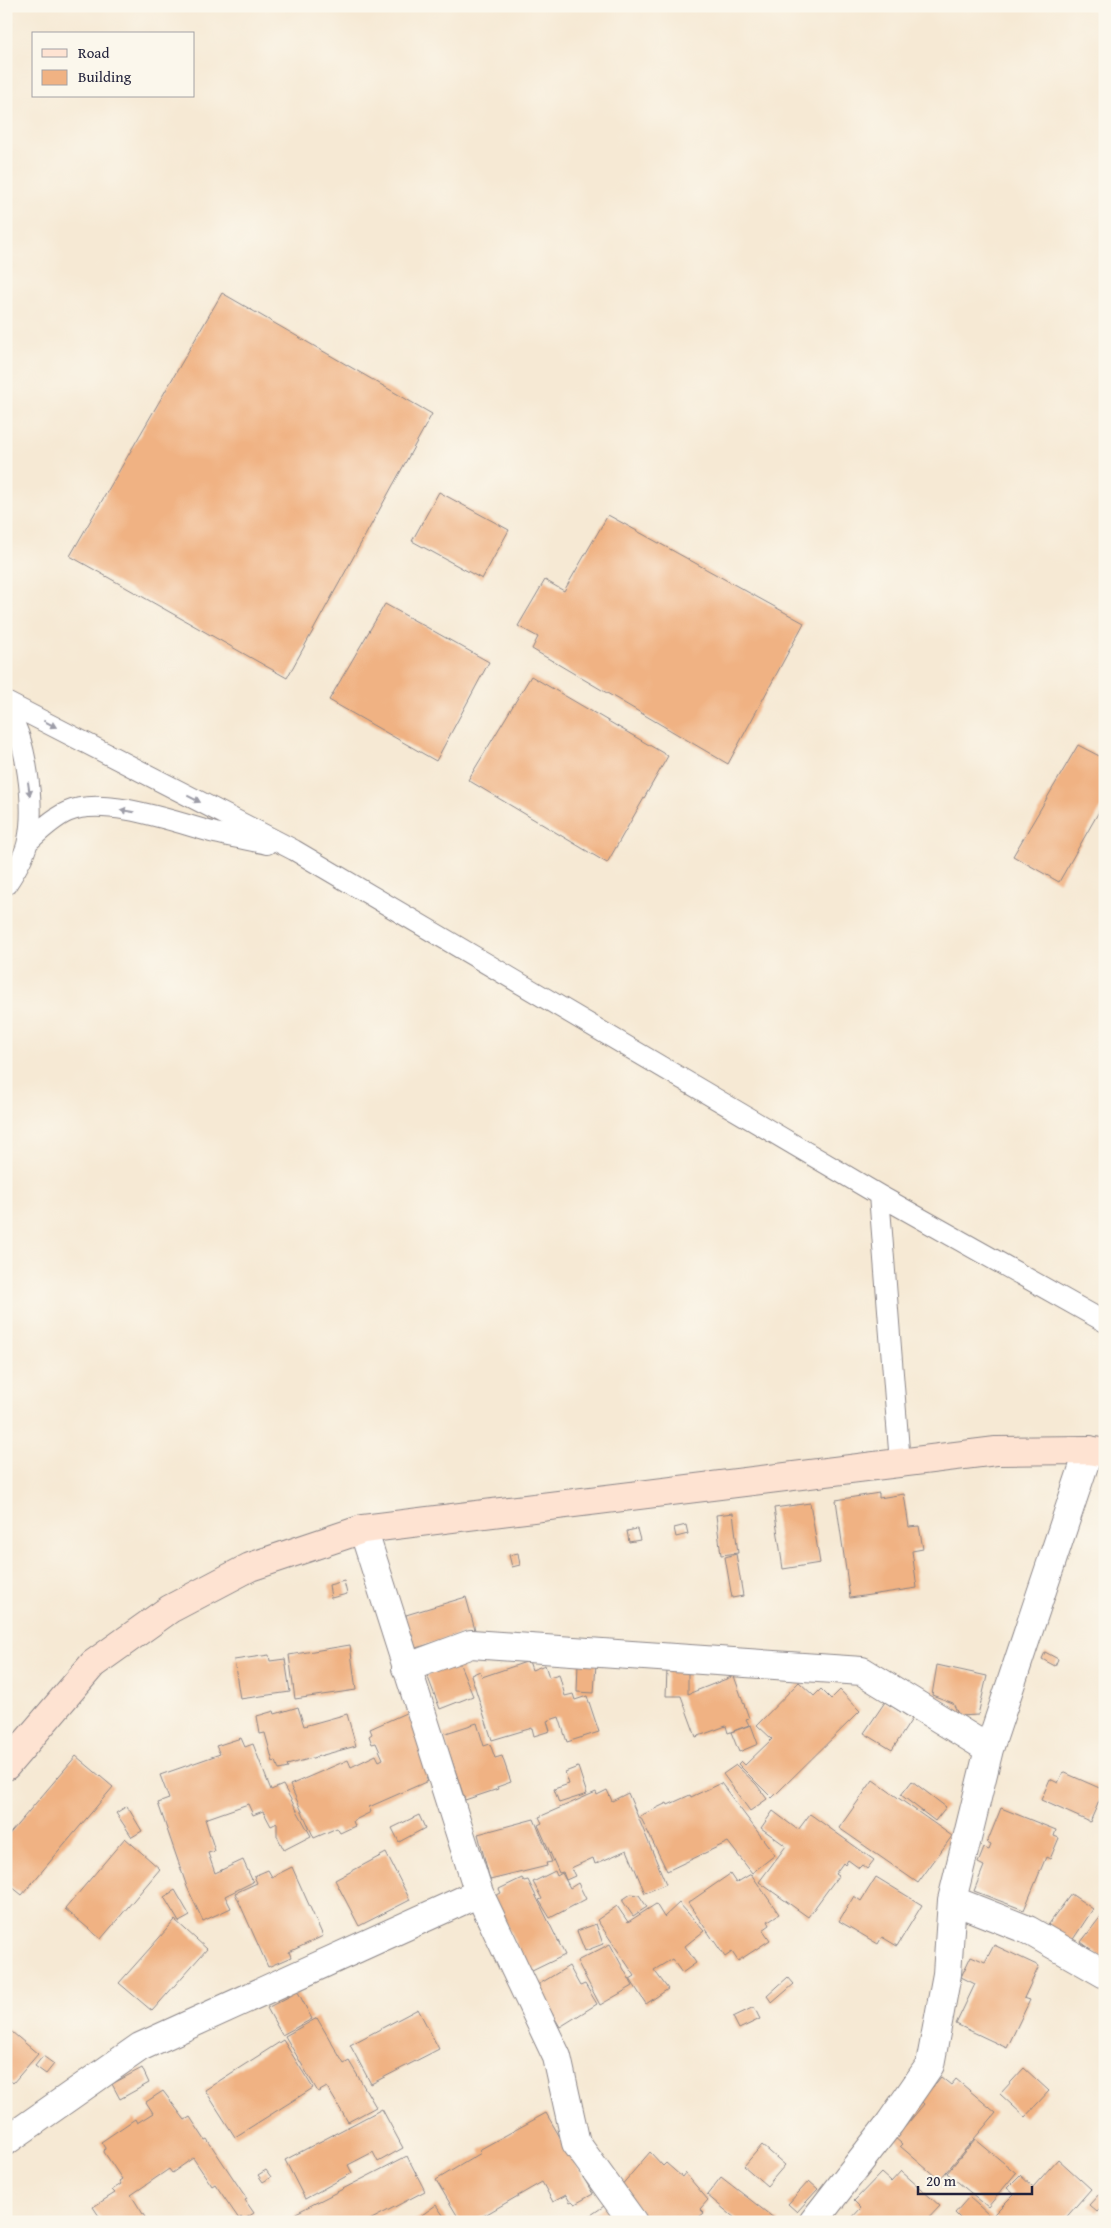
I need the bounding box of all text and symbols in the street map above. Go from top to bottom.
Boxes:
legend [32,32,195,98]
text: Road [78,42,109,63]
text: Building [78,66,132,87]
one-way arrow [42,720,57,728]
one-way arrow [25,781,33,797]
one-way arrow [187,795,201,803]
one-way arrow [119,807,135,815]
scale bar [918,2163,1032,2195]
text: 20 m [926,2170,957,2191]

